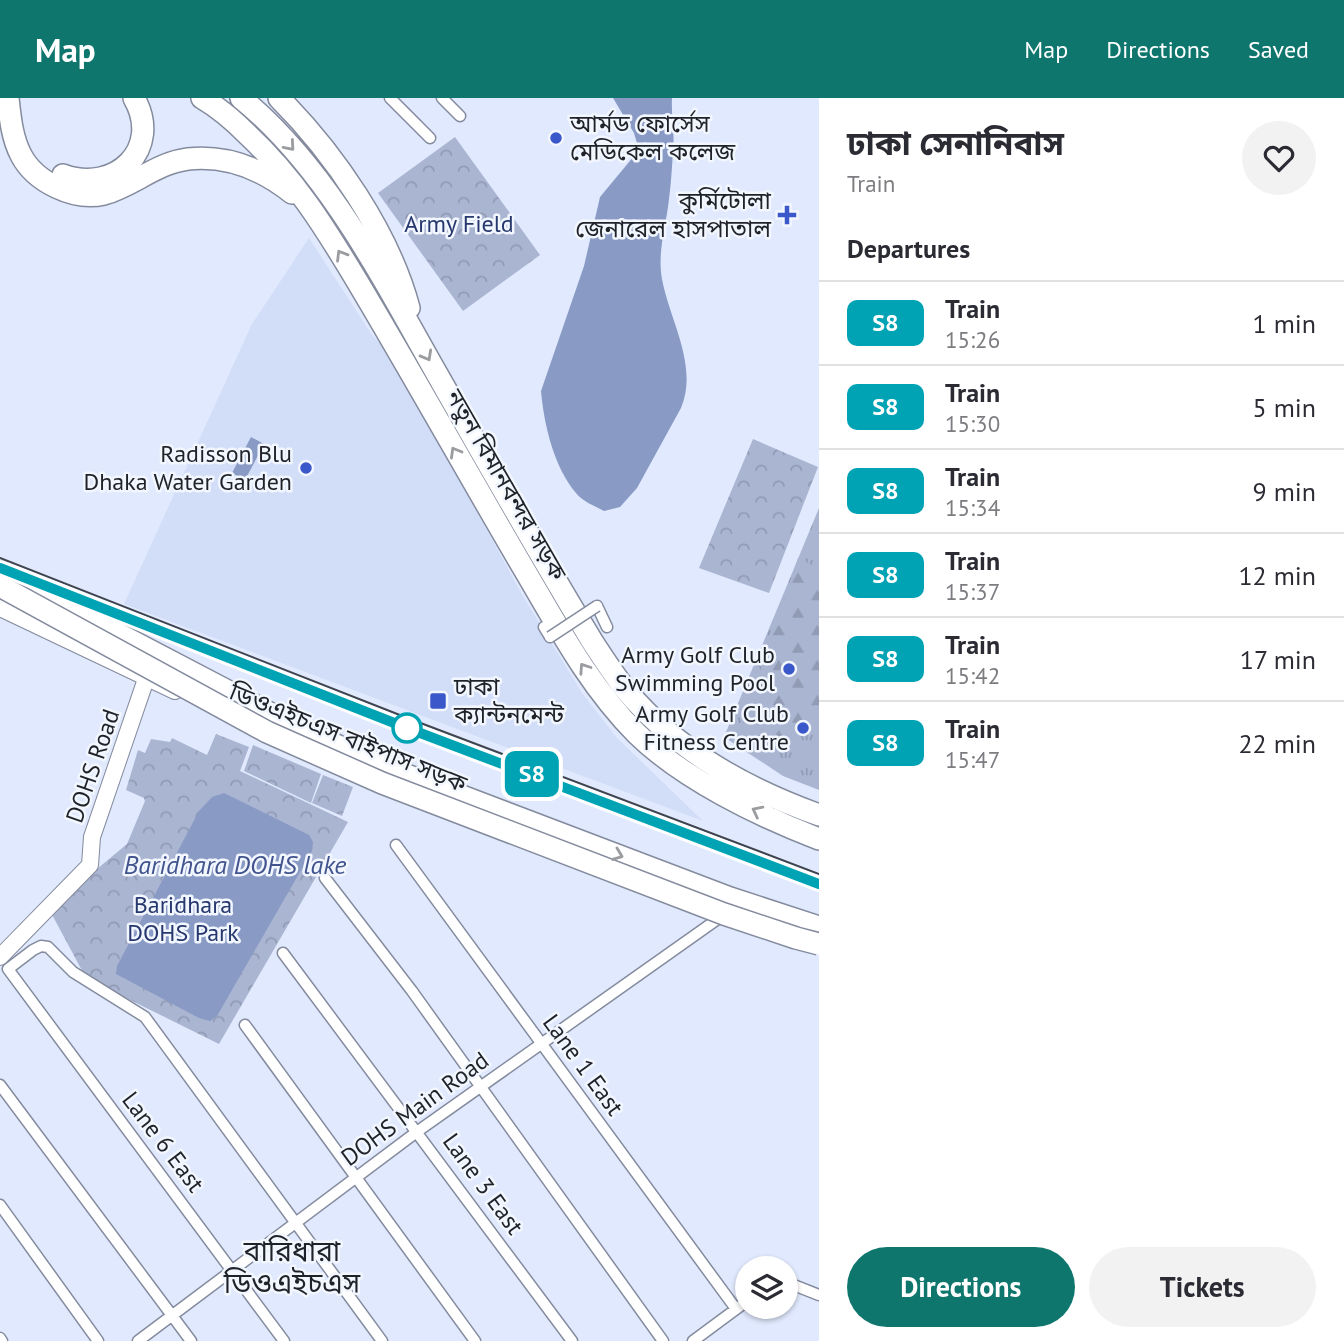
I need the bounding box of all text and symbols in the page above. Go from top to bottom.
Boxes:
text: Map [35,28,96,71]
text: Map [1024,34,1068,65]
text: Directions [1106,34,1210,65]
text: Saved [1248,34,1309,65]
place label: আর্মড ফোর্সেস মেডিকেল কলেজ [569,108,735,167]
text: ঢাকা সেনানিবাস [847,121,1064,164]
button: heart [1242,121,1316,195]
marker: আর্মড ফোর্সেস মেডিকেল কলেজ [548,130,564,146]
one-way arrow [282,137,294,150]
text: Train [847,169,895,198]
place label: কুর্মিটোলা জেনারেল হাসপাতাল [575,185,772,244]
marker: কুর্মিটোলা জেনারেল হাসপাতাল [777,205,797,225]
park label: Army Field [404,208,514,239]
text: Departures [847,232,970,265]
one-way arrow [336,249,349,262]
text: Train [945,292,1000,325]
text: S8 [872,307,899,338]
text: 1 min [1253,307,1316,340]
text: 15:26 [945,325,1000,354]
one-way arrow [419,349,432,362]
text: Train [945,376,1000,409]
street label: নতুন বিমানবন্দর সড়ক [439,383,574,586]
text: S8 [872,391,899,422]
text: 5 min [1253,391,1316,424]
text: 15:30 [945,409,1000,438]
place label: Radisson Blu Dhaka Water Garden [84,438,292,497]
one-way arrow [450,446,463,459]
marker: Radisson Blu Dhaka Water Garden [298,460,314,476]
text: Train [945,460,1000,493]
text: S8 [872,475,899,506]
text: 9 min [1253,475,1316,508]
text: 15:34 [945,493,1000,522]
text: Train [945,544,1000,577]
text: S8 [872,559,899,590]
text: 12 min [1238,559,1316,592]
text: 15:37 [945,577,1000,606]
text: Train [945,628,1000,661]
place label: Army Golf Club Swimming Pool [615,639,775,698]
text: S8 [872,643,899,674]
text: 17 min [1240,643,1316,676]
marker: Army Golf Club Swimming Pool [781,661,797,677]
text: 15:42 [945,661,1000,690]
one-way arrow [580,663,592,676]
place label: ঢাকা ক্যান্টনমেন্ট [453,671,564,730]
street label: ডিওএইচএস বাইপাস সড়ক [224,675,472,800]
marker: ঢাকা ক্যান্টনমেন্ট [428,691,448,711]
place label: Army Golf Club Fitness Centre [635,698,789,757]
street label: DOHS Road [59,705,126,827]
text: Train [945,712,1000,745]
unlabelled marker [392,713,422,743]
marker: Army Golf Club Fitness Centre [795,720,811,736]
text: S8 [872,727,899,758]
text: 22 min [1238,727,1316,760]
text: 15:47 [945,745,1000,774]
line badge: S8 [500,751,564,797]
text: S8 [519,758,545,789]
one-way arrow [751,806,764,820]
one-way arrow [611,847,623,861]
water label: Baridhara DOHS lake [124,848,346,881]
park label: Baridhara DOHS Park [127,889,239,948]
street label: Lane 1 East [536,1008,631,1122]
street label: DOHS Main Road [335,1045,495,1173]
street label: Lane 6 East [115,1085,211,1198]
street label: Lane 3 East [436,1127,531,1241]
district label: বারিধারা ডিওএইচএস [223,1232,361,1301]
button: Directions [847,1247,1075,1327]
button: Tickets [1089,1247,1316,1327]
map controls [735,1256,798,1319]
button: layers [735,1256,798,1319]

